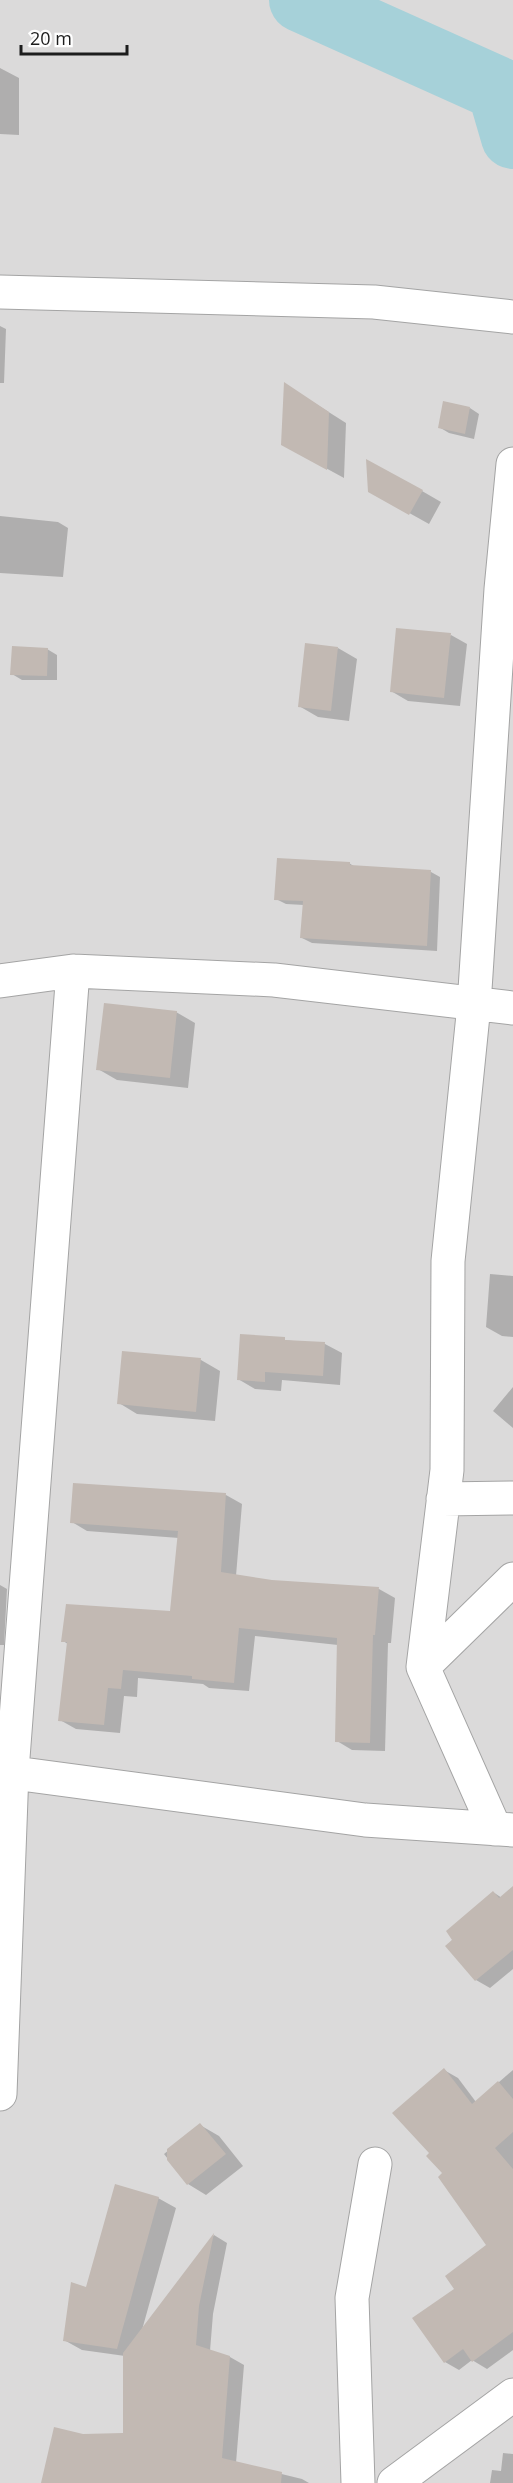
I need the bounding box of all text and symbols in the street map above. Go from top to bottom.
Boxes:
scale bar [21,18,128,56]
text: 20 m [30,26,72,50]

